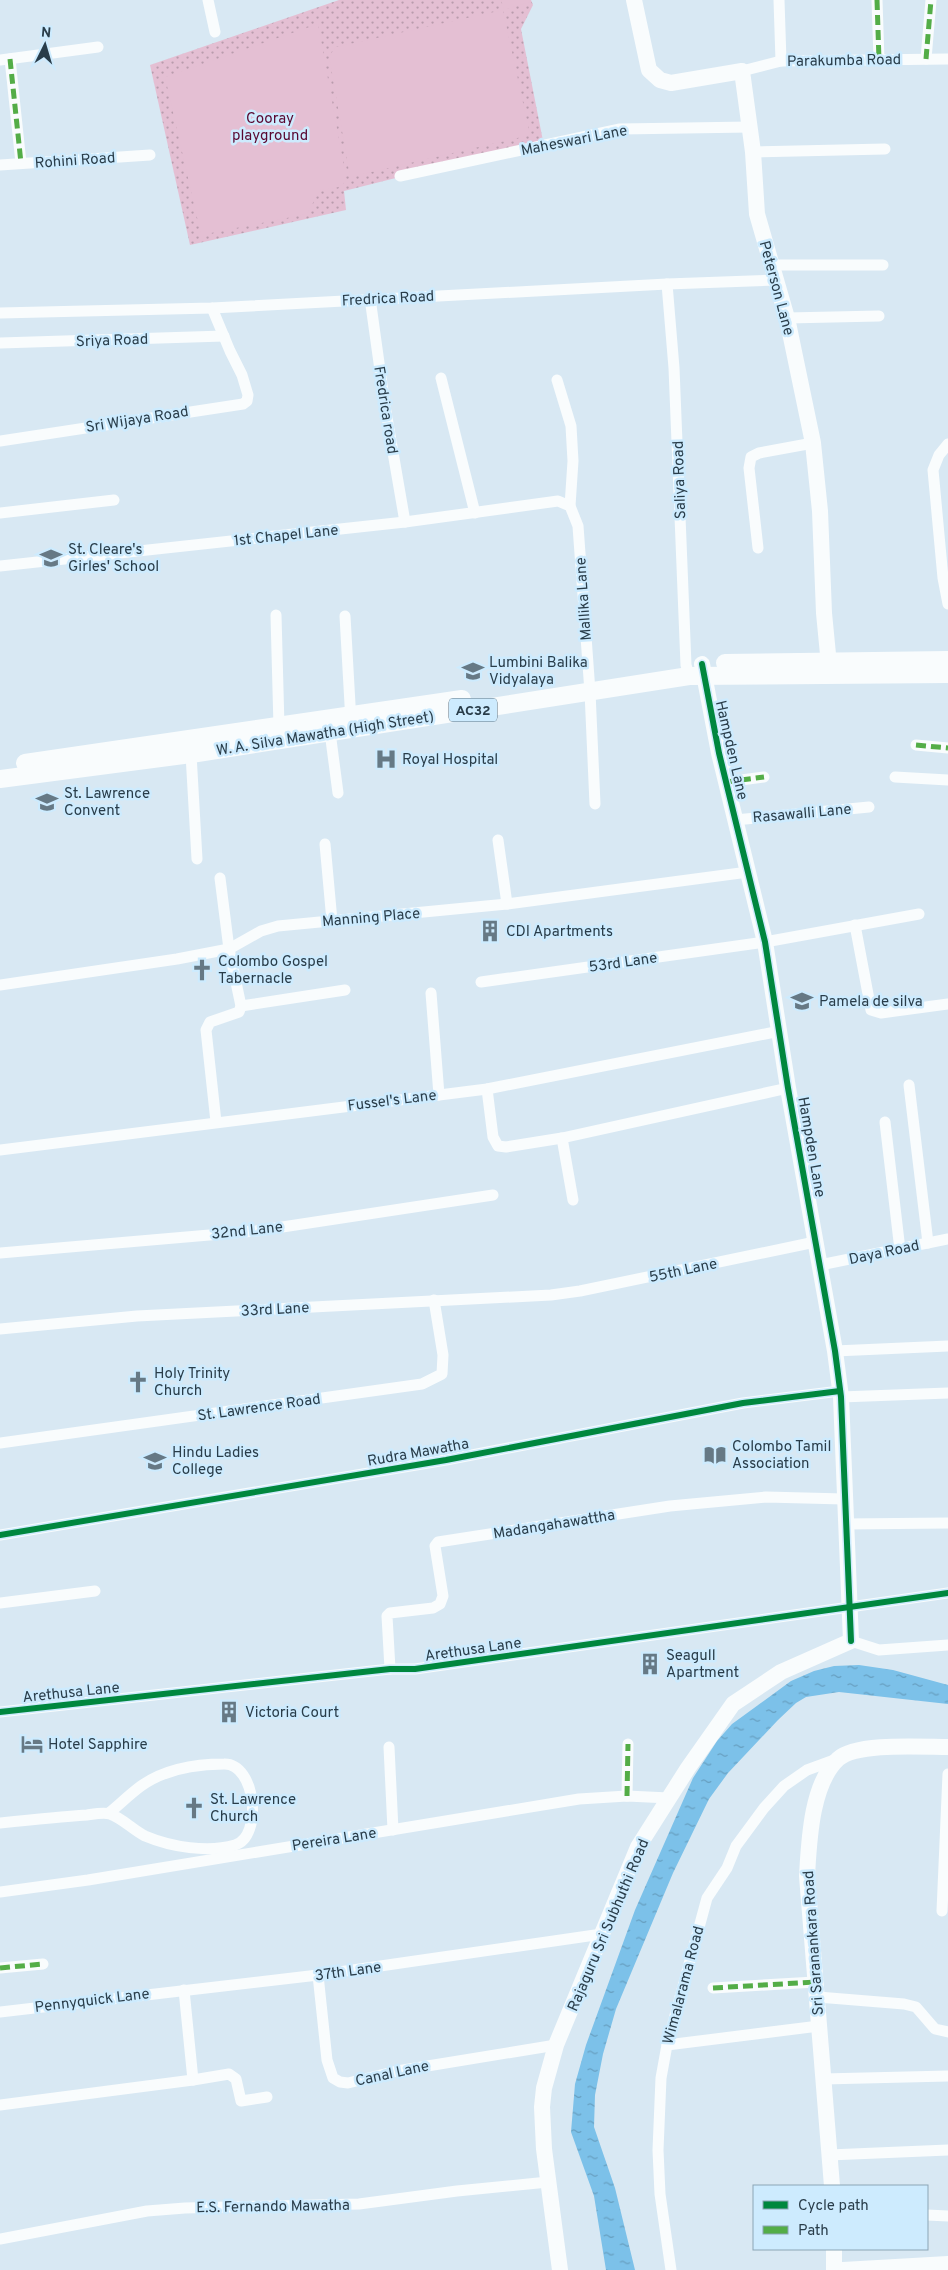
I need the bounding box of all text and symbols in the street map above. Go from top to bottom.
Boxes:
north arrow [20,20,70,70]
text: N [40,25,52,42]
street label: Parakumba Road [787,51,901,72]
park label: Cooray playground [232,110,308,146]
street label: Maheswari Lane [519,122,629,161]
street label: Rohini Road [34,149,116,174]
street label: Peterson Lane [754,239,797,338]
street label: Fredrica Road [341,288,435,311]
street label: Sriya Road [76,331,149,352]
street label: Fredrica road [368,365,401,455]
street label: Sri Wijaya Road [84,403,190,438]
street label: Saliya Road [670,440,691,519]
street label: 1st Chapel Lane [233,522,339,551]
place label: St. Cleare's Girles' School [68,541,159,577]
school or university icon: St. Cleare's Girles' School [38,545,64,571]
street label: Mallika Lane [572,557,597,641]
place label: Lumbini Balika Vidyalaya [489,654,588,690]
school or university icon: Lumbini Balika Vidyalaya [460,658,486,684]
road number: AC32 [449,698,497,722]
street label: Hampden Lane [710,699,751,802]
street label: W. A. Silva Mawatha (High Street) [215,708,435,761]
hospital icon: Royal Hospital [373,746,399,772]
place label: Royal Hospital [402,751,498,770]
place label: St. Lawrence Convent [64,785,150,821]
school or university icon: St. Lawrence Convent [34,789,60,815]
street label: Rasawalli Lane [752,801,852,828]
street label: Manning Place [321,905,421,932]
building icon: CDI Apartments [477,918,503,944]
place label: CDI Apartments [506,923,613,942]
street label: 53rd Lane [588,949,659,978]
place label: Colombo Gospel Tabernacle [218,953,328,989]
church icon: Colombo Gospel Tabernacle [189,957,215,983]
school or university icon: Pamela de silva [789,988,815,1014]
place label: Pamela de silva [819,993,923,1012]
street label: Fussel's Lane [347,1087,438,1116]
street label: Hampden Lane [792,1096,829,1199]
street label: 32nd Lane [210,1218,284,1245]
street label: Daya Road [847,1237,921,1270]
street label: 55th Lane [647,1255,719,1288]
street label: 33rd Lane [240,1299,310,1322]
place label: Holy Trinity Church [154,1365,230,1401]
church icon: Holy Trinity Church [125,1369,151,1395]
street label: St. Lawrence Road [196,1390,322,1427]
street label: Rudra Mawatha [366,1435,471,1472]
place label: Colombo Tamil Association [732,1438,831,1474]
library icon: Colombo Tamil Association [702,1442,728,1468]
place label: Hindu Ladies College [172,1444,259,1480]
school or university icon: Hindu Ladies College [142,1448,168,1474]
street label: Madangahawattha [492,1506,617,1544]
street label: Arethusa Lane [424,1634,523,1667]
place label: Seagull Apartment [666,1647,739,1683]
building icon: Seagull Apartment [637,1651,663,1677]
street label: Arethusa Lane [22,1679,121,1708]
building icon: Victoria Court [216,1699,242,1725]
place label: Victoria Court [245,1704,339,1723]
hotel icon: Hotel Sapphire [19,1731,45,1757]
place label: Hotel Sapphire [48,1736,148,1755]
place label: St. Lawrence Church [210,1791,296,1827]
church icon: St. Lawrence Church [181,1795,207,1821]
street label: Pereira Lane [291,1824,378,1857]
street label: Rajaguru Sri Subhuthi Road [564,1837,654,2015]
street label: Sri Saranankara Road [800,1870,829,2016]
street label: Wimalarama Road [660,1924,709,2047]
street label: 37th Lane [314,1958,383,1987]
street label: Pennyquick Lane [34,1985,151,2018]
street label: Canal Lane [354,2057,431,2092]
legend [753,2185,928,2250]
street label: E.S. Fernando Mawatha [196,2197,350,2218]
text: Cycle path [798,2197,869,2216]
text: Path [798,2222,829,2241]

